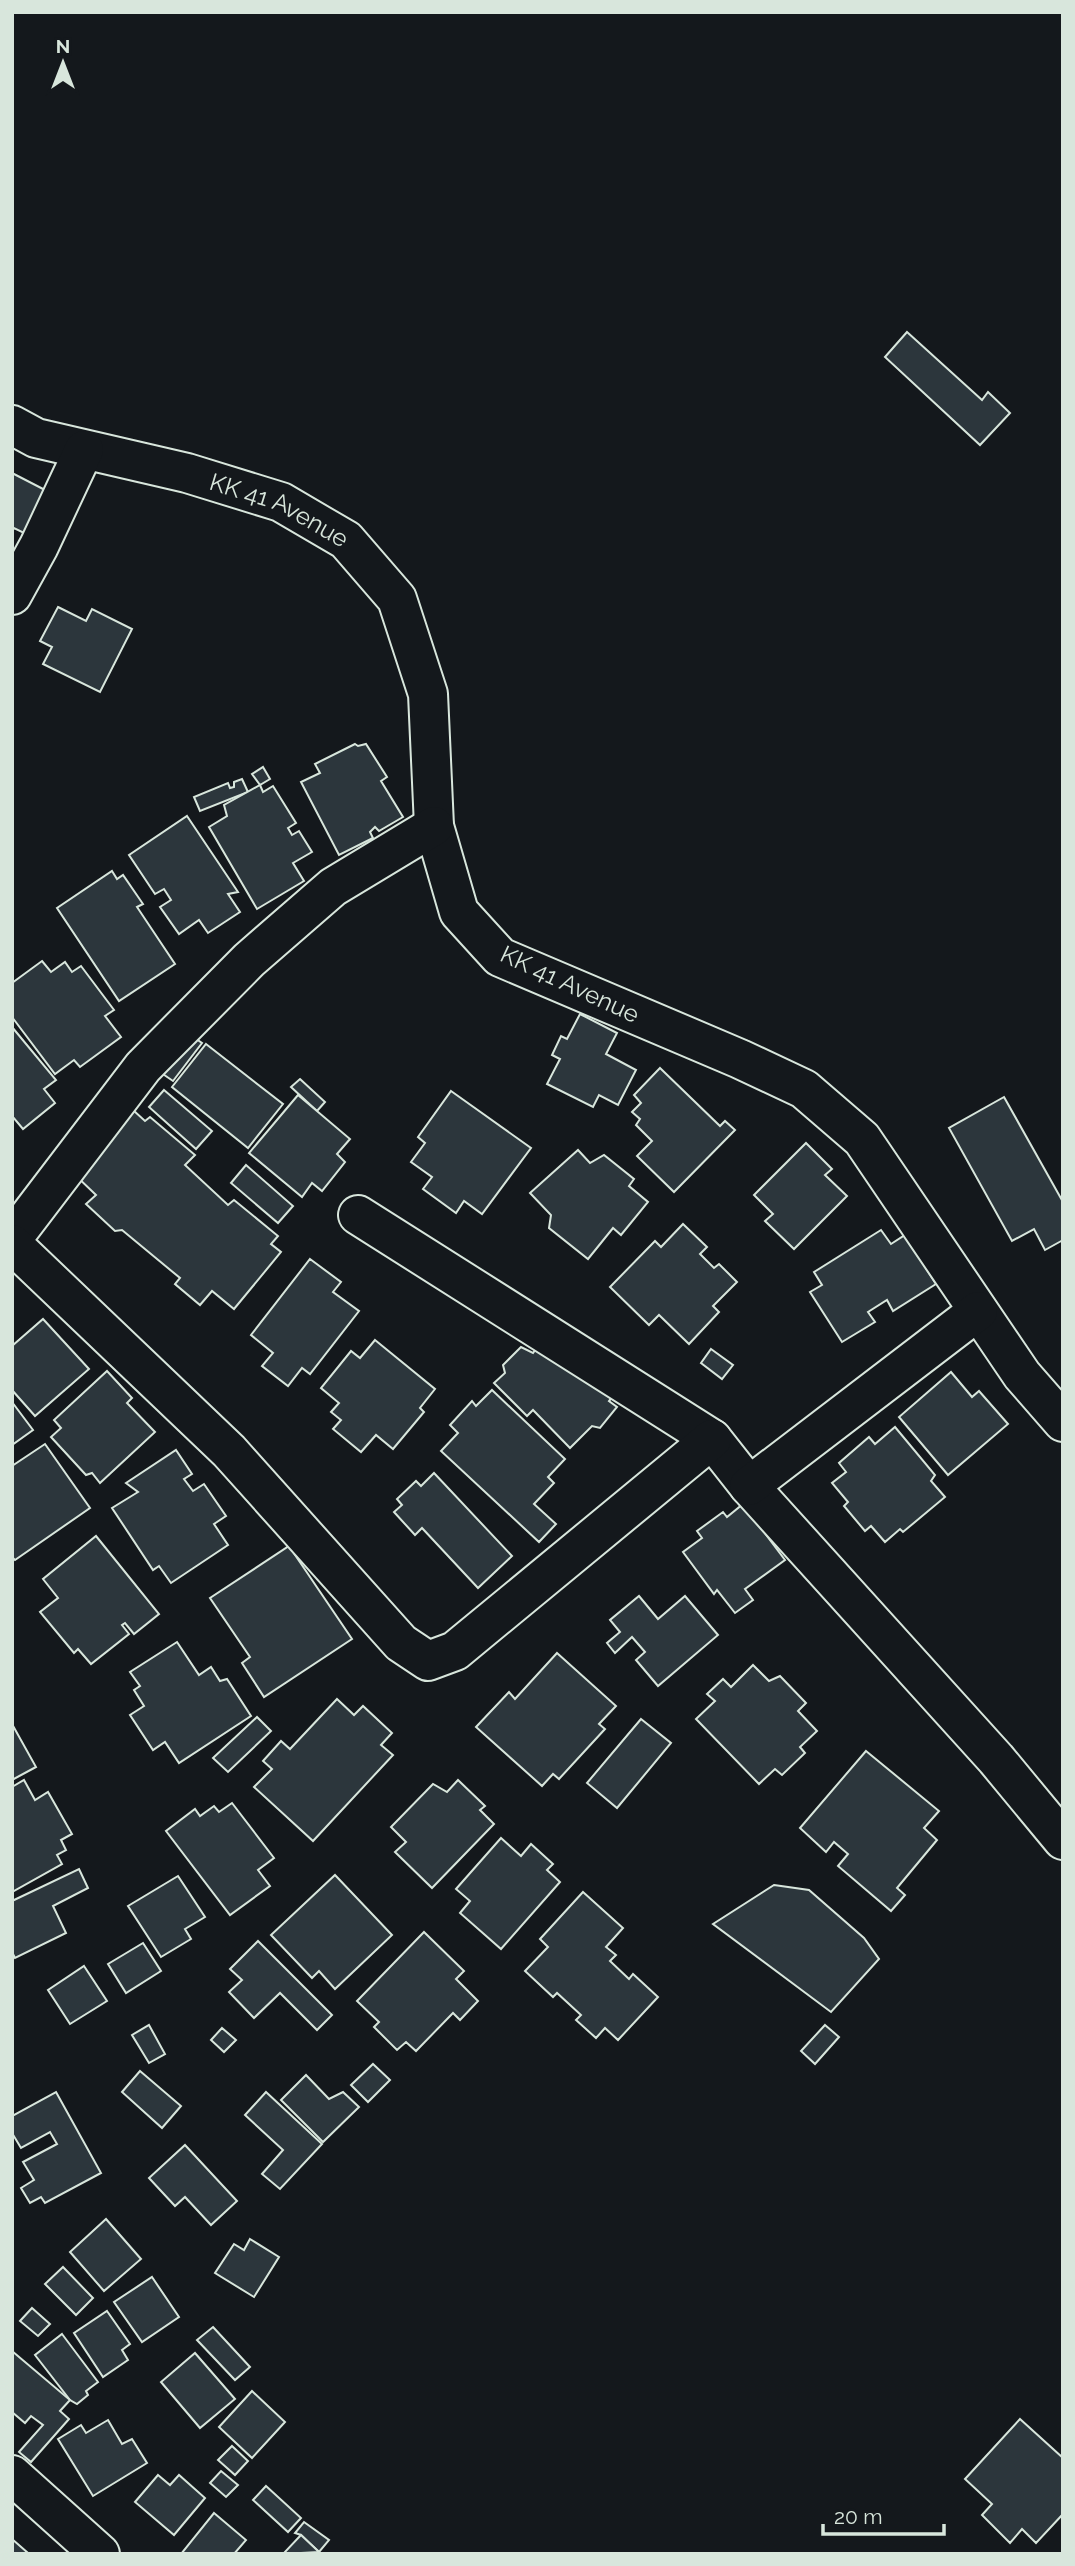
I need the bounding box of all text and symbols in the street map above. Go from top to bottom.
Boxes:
north arrow [28,28,98,98]
text: N [56,35,70,57]
street label: KK 41 Avenue [206,466,354,553]
street label: KK 41 Avenue [496,939,644,1029]
scale bar [823,2492,944,2536]
text: 20 m [834,2504,882,2529]

